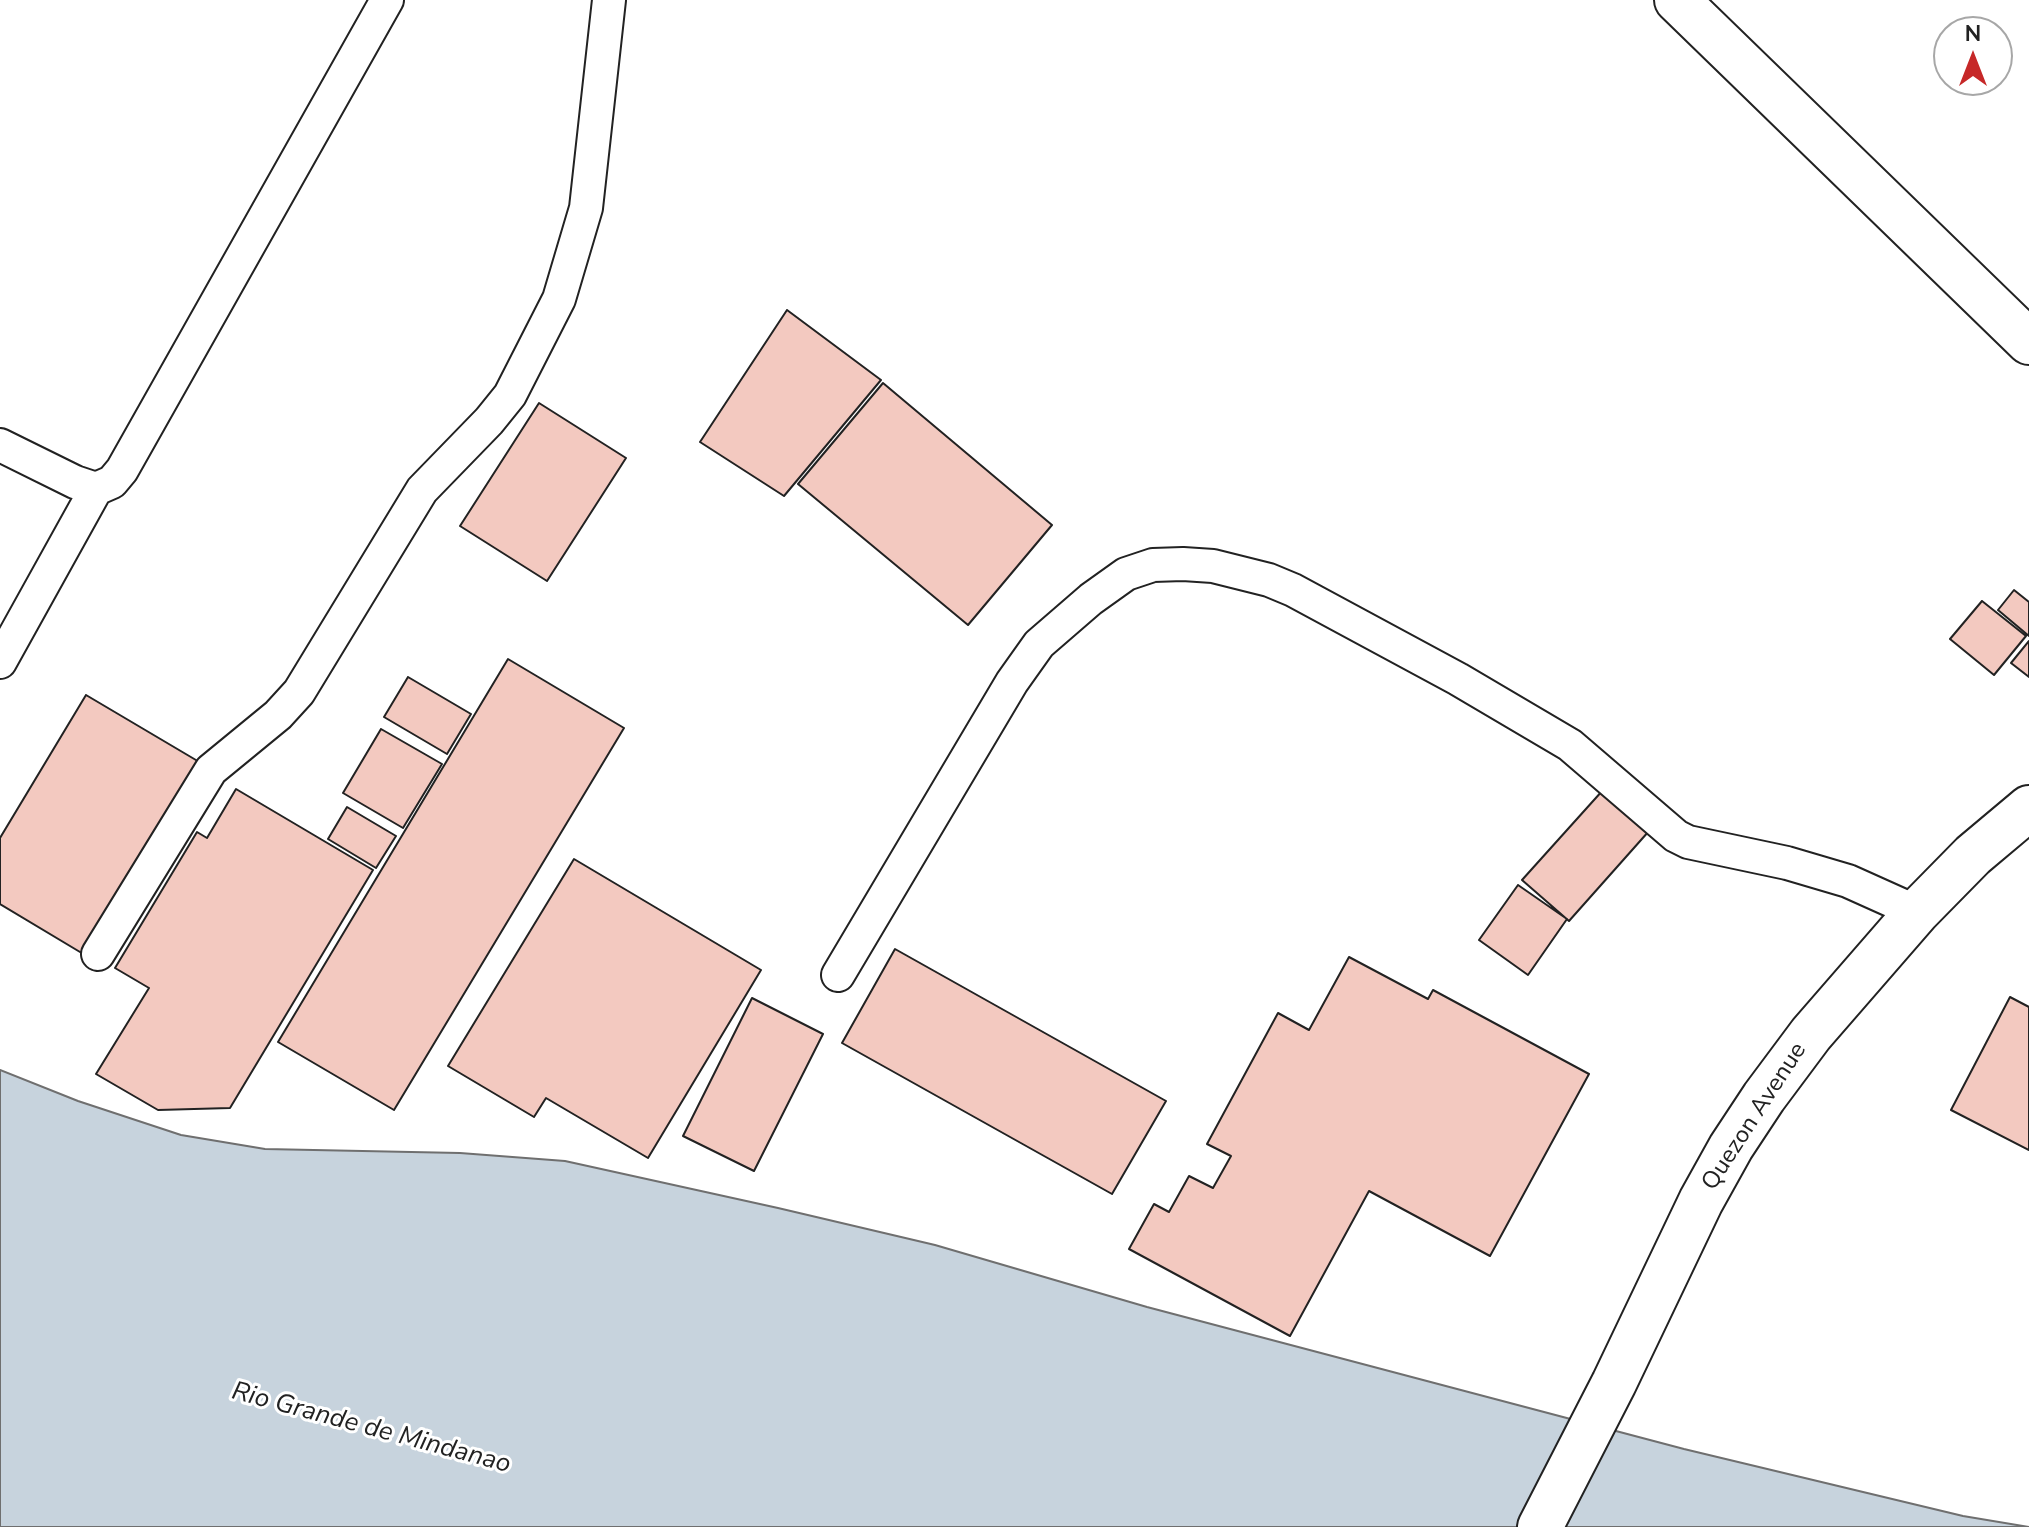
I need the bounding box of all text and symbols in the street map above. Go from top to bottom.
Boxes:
north arrow [1933,16,2013,96]
text: N [1965,19,1981,49]
street label: Quezon Avenue [1697,1038,1813,1196]
water label: Rio Grande de Mindanao [228,1377,514,1481]

